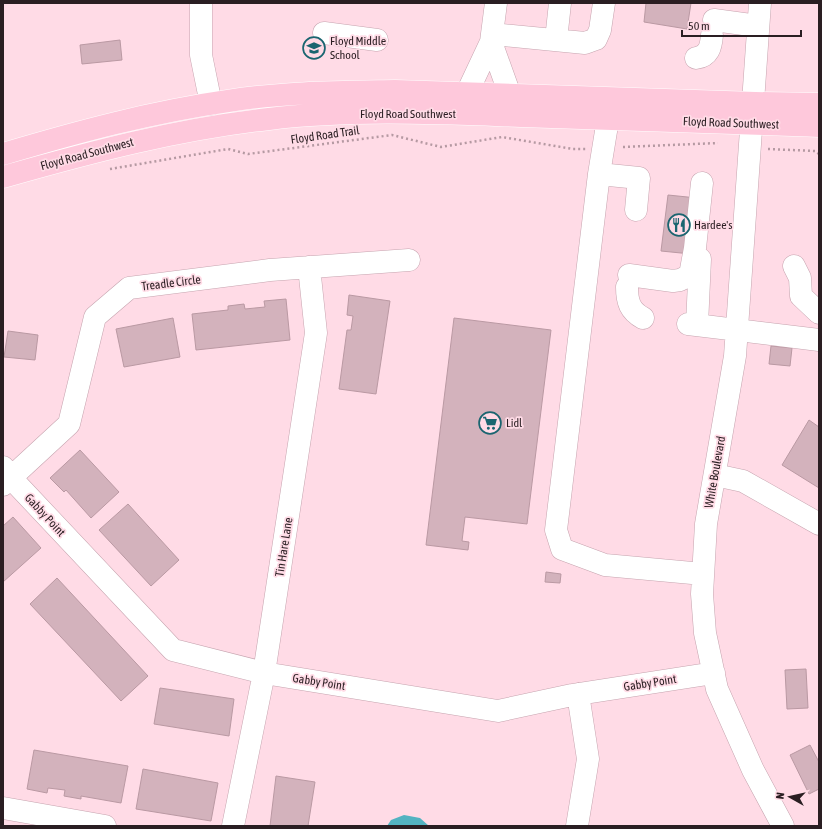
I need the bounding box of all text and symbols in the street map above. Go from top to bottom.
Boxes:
scale bar [682,12,801,38]
text: 50 m [688,19,710,33]
place label: Floyd Middle School [330,34,386,62]
school or university icon: Floyd Middle School [301,35,327,61]
street label: Floyd Road Southwest [360,107,457,121]
street label: Floyd Road Southwest [683,114,780,132]
street label: Floyd Road Trail [290,123,361,147]
street label: Floyd Road Southwest [39,135,136,173]
restaurant icon: Hardee's [666,212,692,238]
place label: Hardee's [694,218,732,232]
street label: Treadle Circle [141,272,201,294]
supermarket icon: Lidl [477,410,503,436]
place label: Lidl [506,416,523,430]
street label: White Boulevard [702,435,728,509]
street label: Gabby Point [22,491,69,540]
street label: Tin Hare Lane [272,516,296,578]
street label: Gabby Point [292,671,347,693]
street label: Gabby Point [623,672,678,694]
north arrow [770,777,810,817]
text: N [774,792,786,800]

